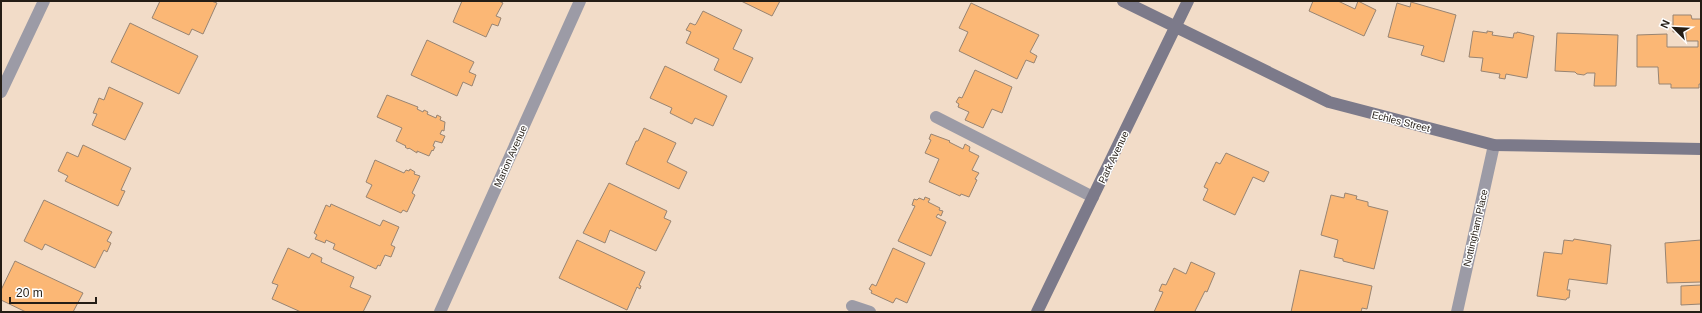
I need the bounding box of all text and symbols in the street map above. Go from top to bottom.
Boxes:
north arrow [1654,8,1694,48]
text: N [1658,18,1672,30]
street label: Echles Street [1371,109,1431,134]
street label: Marion Avenue [492,123,529,189]
street label: Park Avenue [1096,129,1131,185]
street label: Nottingham Place [1461,188,1490,268]
scale bar [10,279,96,305]
text: 20 m [16,286,43,300]

